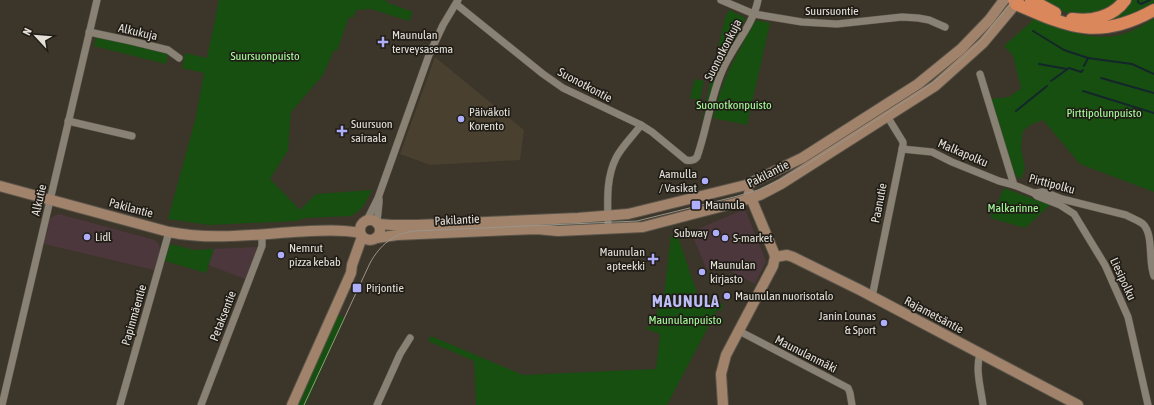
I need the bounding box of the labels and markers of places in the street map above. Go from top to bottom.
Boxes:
place label: Maunulan terveysasema [392,28,453,56]
marker: Maunulan terveysasema [377,36,389,48]
place label: Päiväkoti Korento [469,105,510,133]
marker: Päiväkoti Korento [456,114,466,124]
place label: Suursuon sairaala [351,117,393,145]
marker: Suursuon sairaala [336,125,348,137]
place label: Aamulla / Vasikat [659,167,698,195]
marker: Aamulla / Vasikat [700,176,710,186]
place label: Maunula [705,198,745,212]
marker: Maunula [690,199,702,211]
place label: Subway [674,226,708,240]
marker: Subway [711,228,721,238]
place label: Lidl [95,230,112,244]
place label: S-market [733,231,773,245]
marker: Lidl [82,232,92,242]
marker: S-market [720,233,730,243]
place label: Nemrut pizza kebab [289,241,341,269]
place label: Maunulan apteekki [599,245,645,273]
marker: Nemrut pizza kebab [276,250,286,260]
marker: Maunulan apteekki [648,254,658,264]
place label: Maunulan kirjasto [710,258,756,286]
marker: Maunulan kirjasto [697,267,707,277]
place label: Pirjontie [366,281,404,295]
marker: Pirjontie [351,282,363,294]
place label: Maunulan nuorisotalo [735,289,834,303]
marker: Maunulan nuorisotalo [722,291,732,301]
place label: Janin Lounas & Sport [819,309,877,337]
marker: Janin Lounas & Sport [879,318,889,328]

